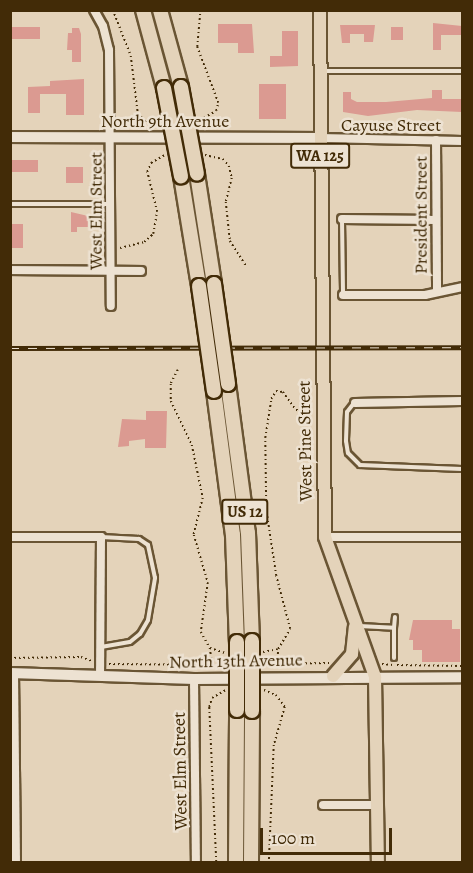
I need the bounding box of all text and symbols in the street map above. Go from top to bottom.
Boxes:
street label: North 9th Avenue [101,110,229,132]
street label: Cayuse Street [341,114,441,136]
road number: WA 125 [290,143,350,169]
street label: West Elm Street [85,152,107,270]
street label: President Street [410,156,432,274]
street label: West Pine Street [293,380,317,502]
road number: US 12 [221,499,269,525]
street label: North 13th Avenue [169,649,303,673]
street label: West Elm Street [168,712,192,830]
scale bar [263,816,395,854]
text: 100 m [271,826,315,850]

